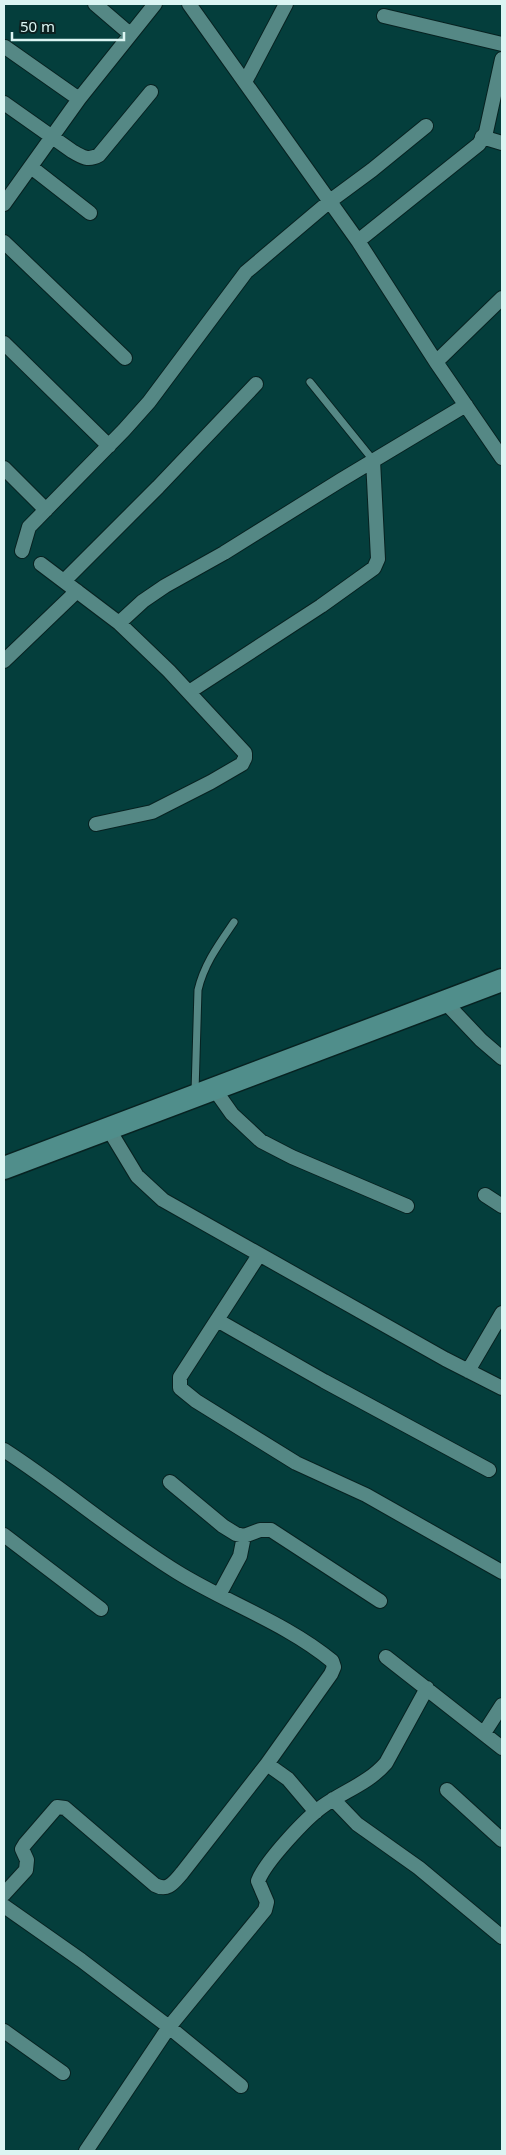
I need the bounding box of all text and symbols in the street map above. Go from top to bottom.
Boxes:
scale bar [12,10,125,42]
text: 50 m [20,16,55,36]

